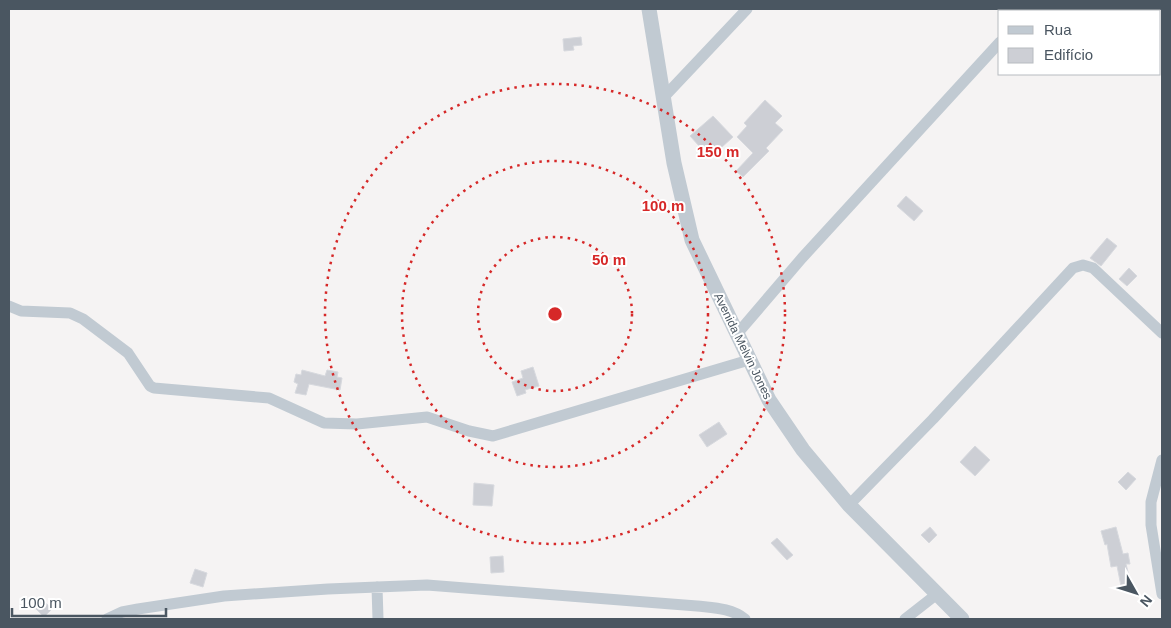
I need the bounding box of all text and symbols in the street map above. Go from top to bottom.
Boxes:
legend [998,10,1161,75]
text: Rua [1044,21,1072,38]
text: Edifício [1044,46,1093,63]
text: 150 m [697,143,739,160]
text: 100 m [642,197,684,214]
text: 50 m [592,251,626,268]
street label: Avenida Melvin Jones [711,291,775,401]
centre of rings [546,305,564,323]
north arrow [1111,568,1161,618]
scale bar [12,586,166,618]
text: N [1137,592,1156,610]
text: 100 m [20,594,62,611]

